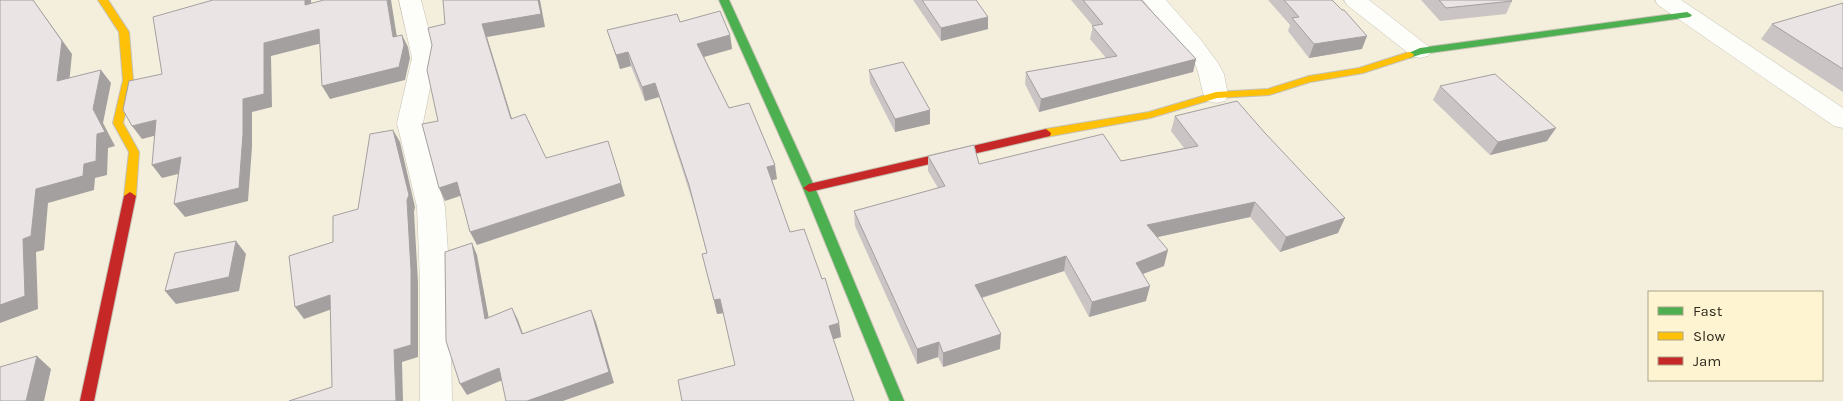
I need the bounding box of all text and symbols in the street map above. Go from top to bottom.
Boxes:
legend [1648,291,1823,381]
text: Fast [1693,302,1723,320]
text: Slow [1693,327,1725,345]
text: Jam [1693,352,1721,370]

